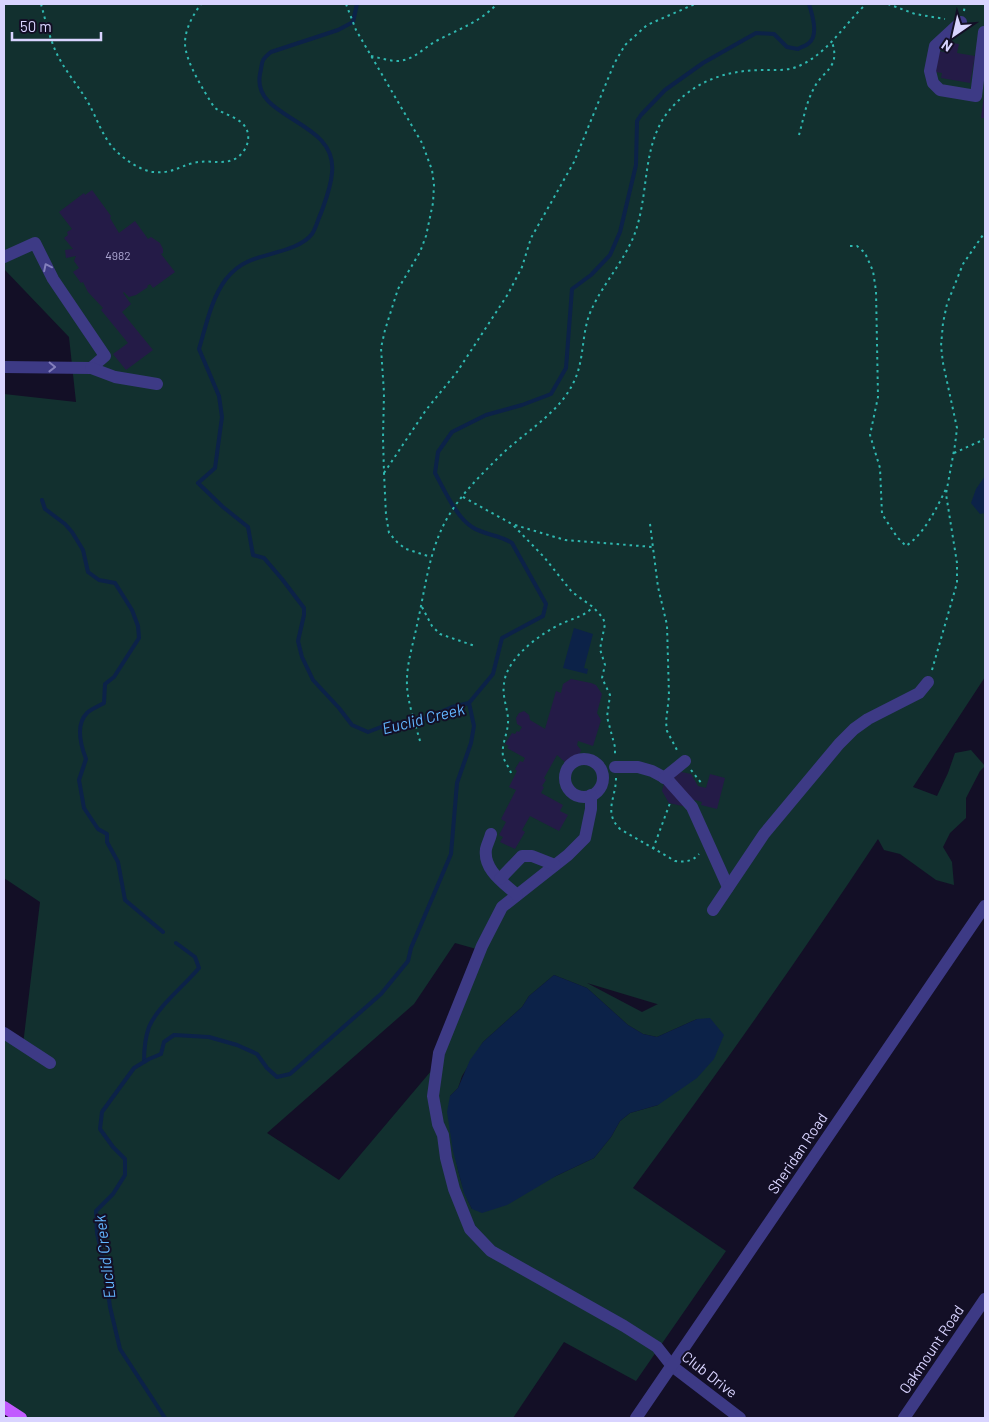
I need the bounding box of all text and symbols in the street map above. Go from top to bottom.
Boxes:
scale bar [12,10,101,42]
north arrow [929,10,979,60]
text: 50 m [20,17,52,35]
text: N [938,37,955,56]
house number: 4982 [105,248,131,262]
one-way arrow [43,263,53,272]
one-way arrow [49,362,57,373]
water label: Euclid Creek [380,699,466,737]
street label: Sheridan Road [763,1109,831,1197]
water label: Euclid Creek [89,1214,119,1300]
street label: Oakmount Road [895,1301,967,1397]
street label: Club Drive [679,1347,741,1401]

